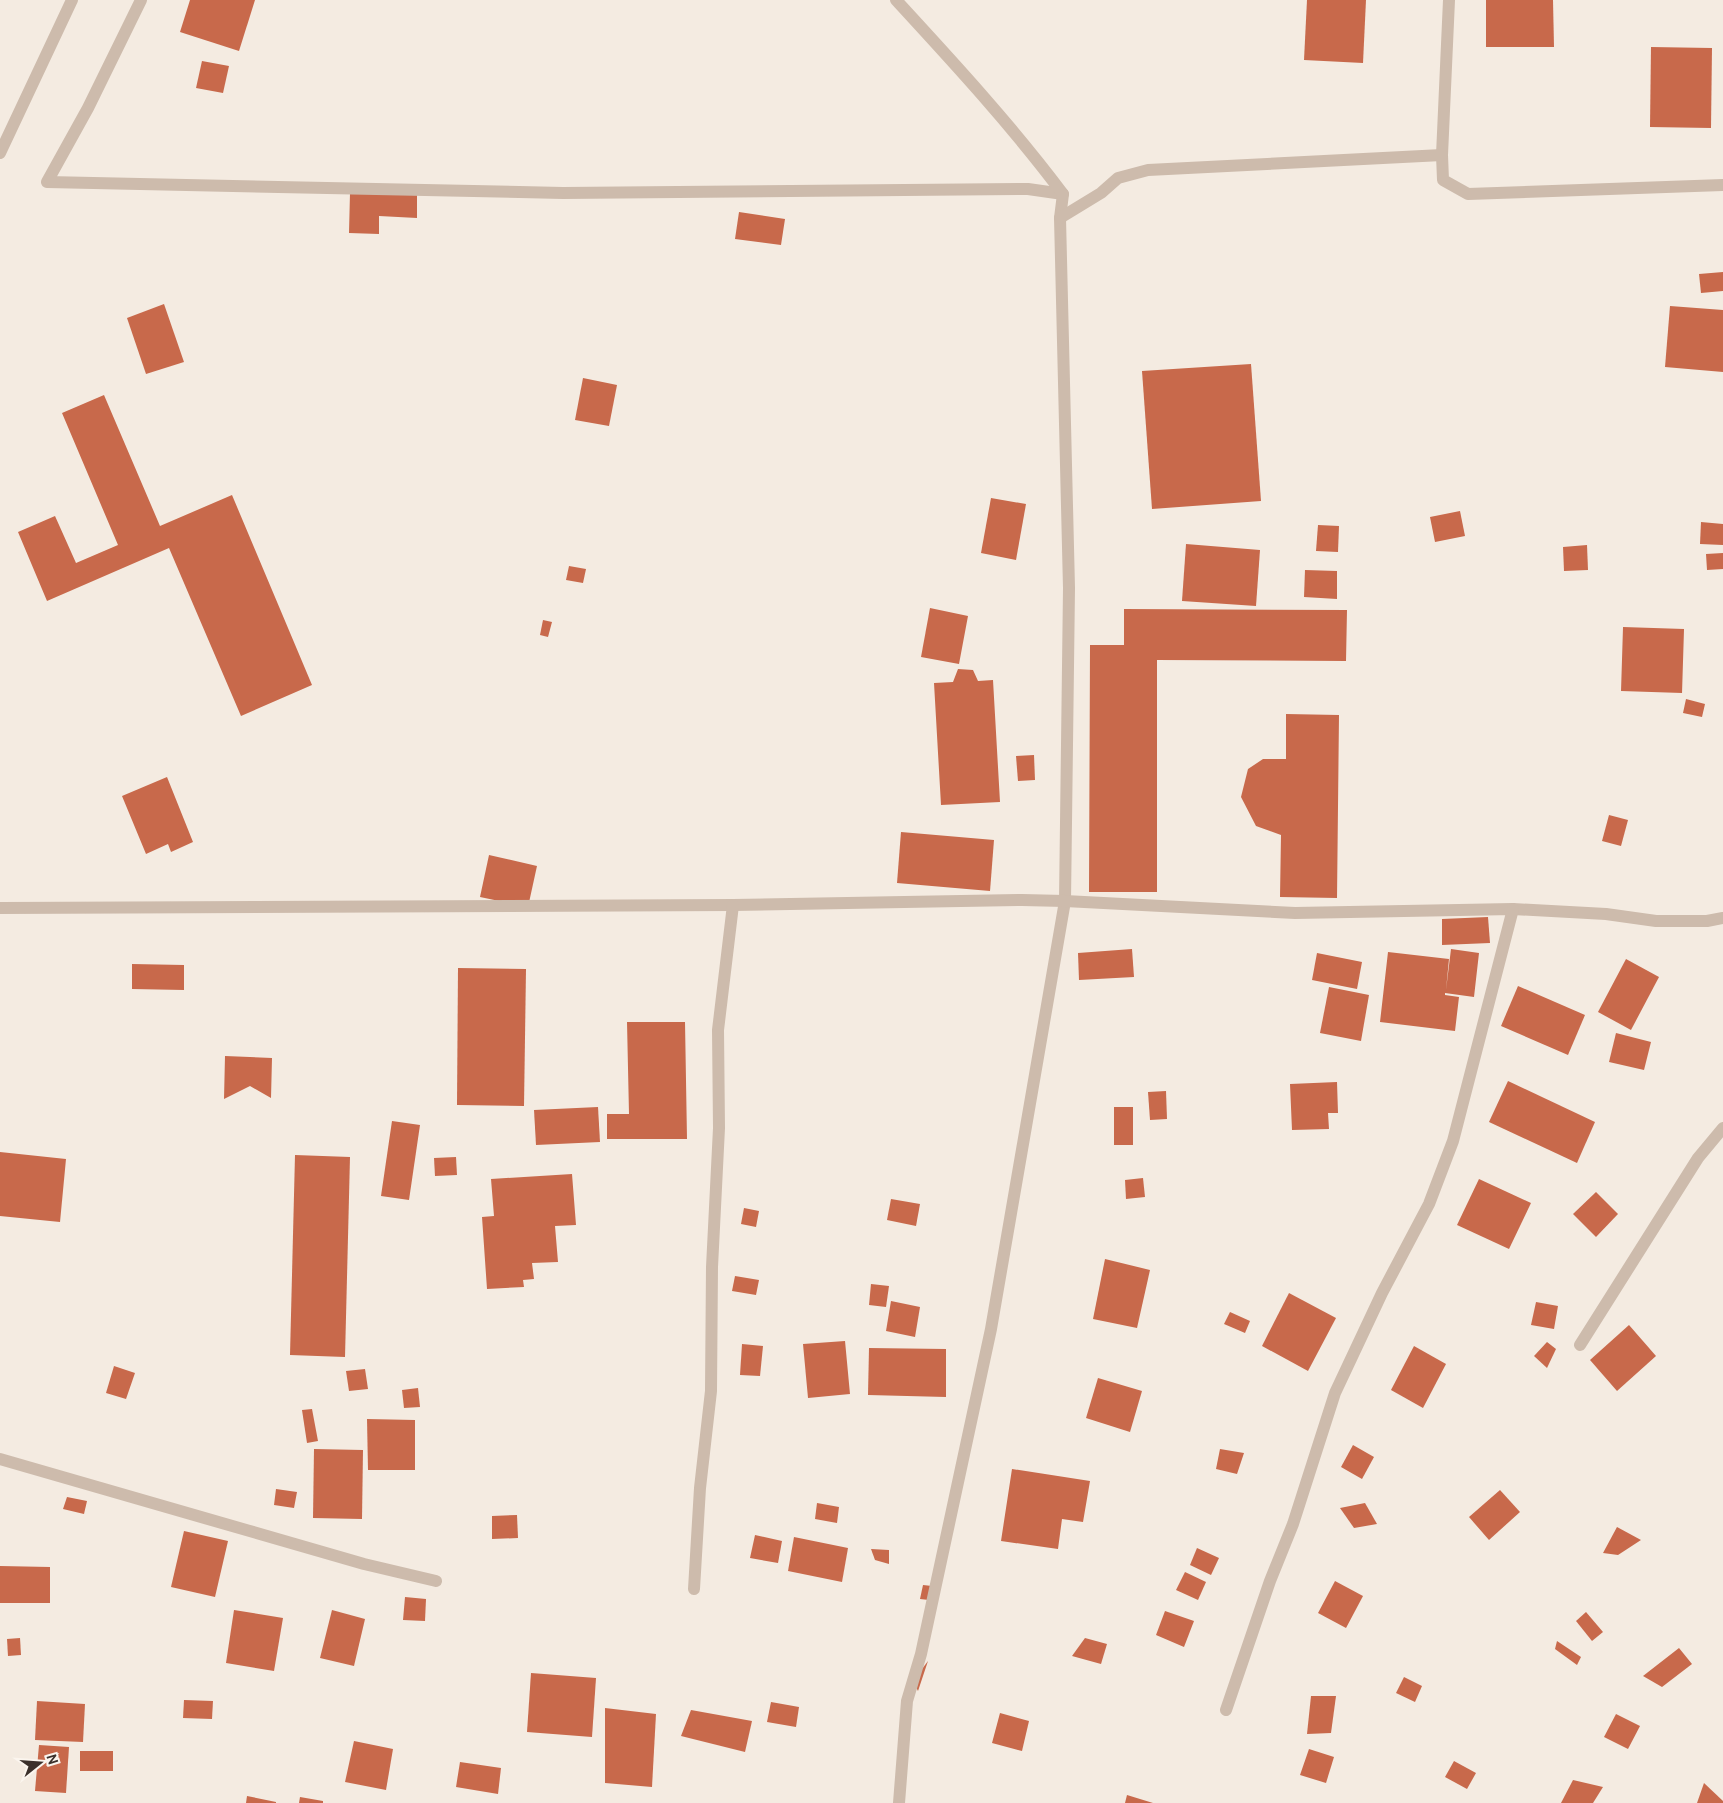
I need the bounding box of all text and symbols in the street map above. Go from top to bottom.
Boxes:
north arrow [15,1738,65,1788]
text: N [42,1752,62,1767]

